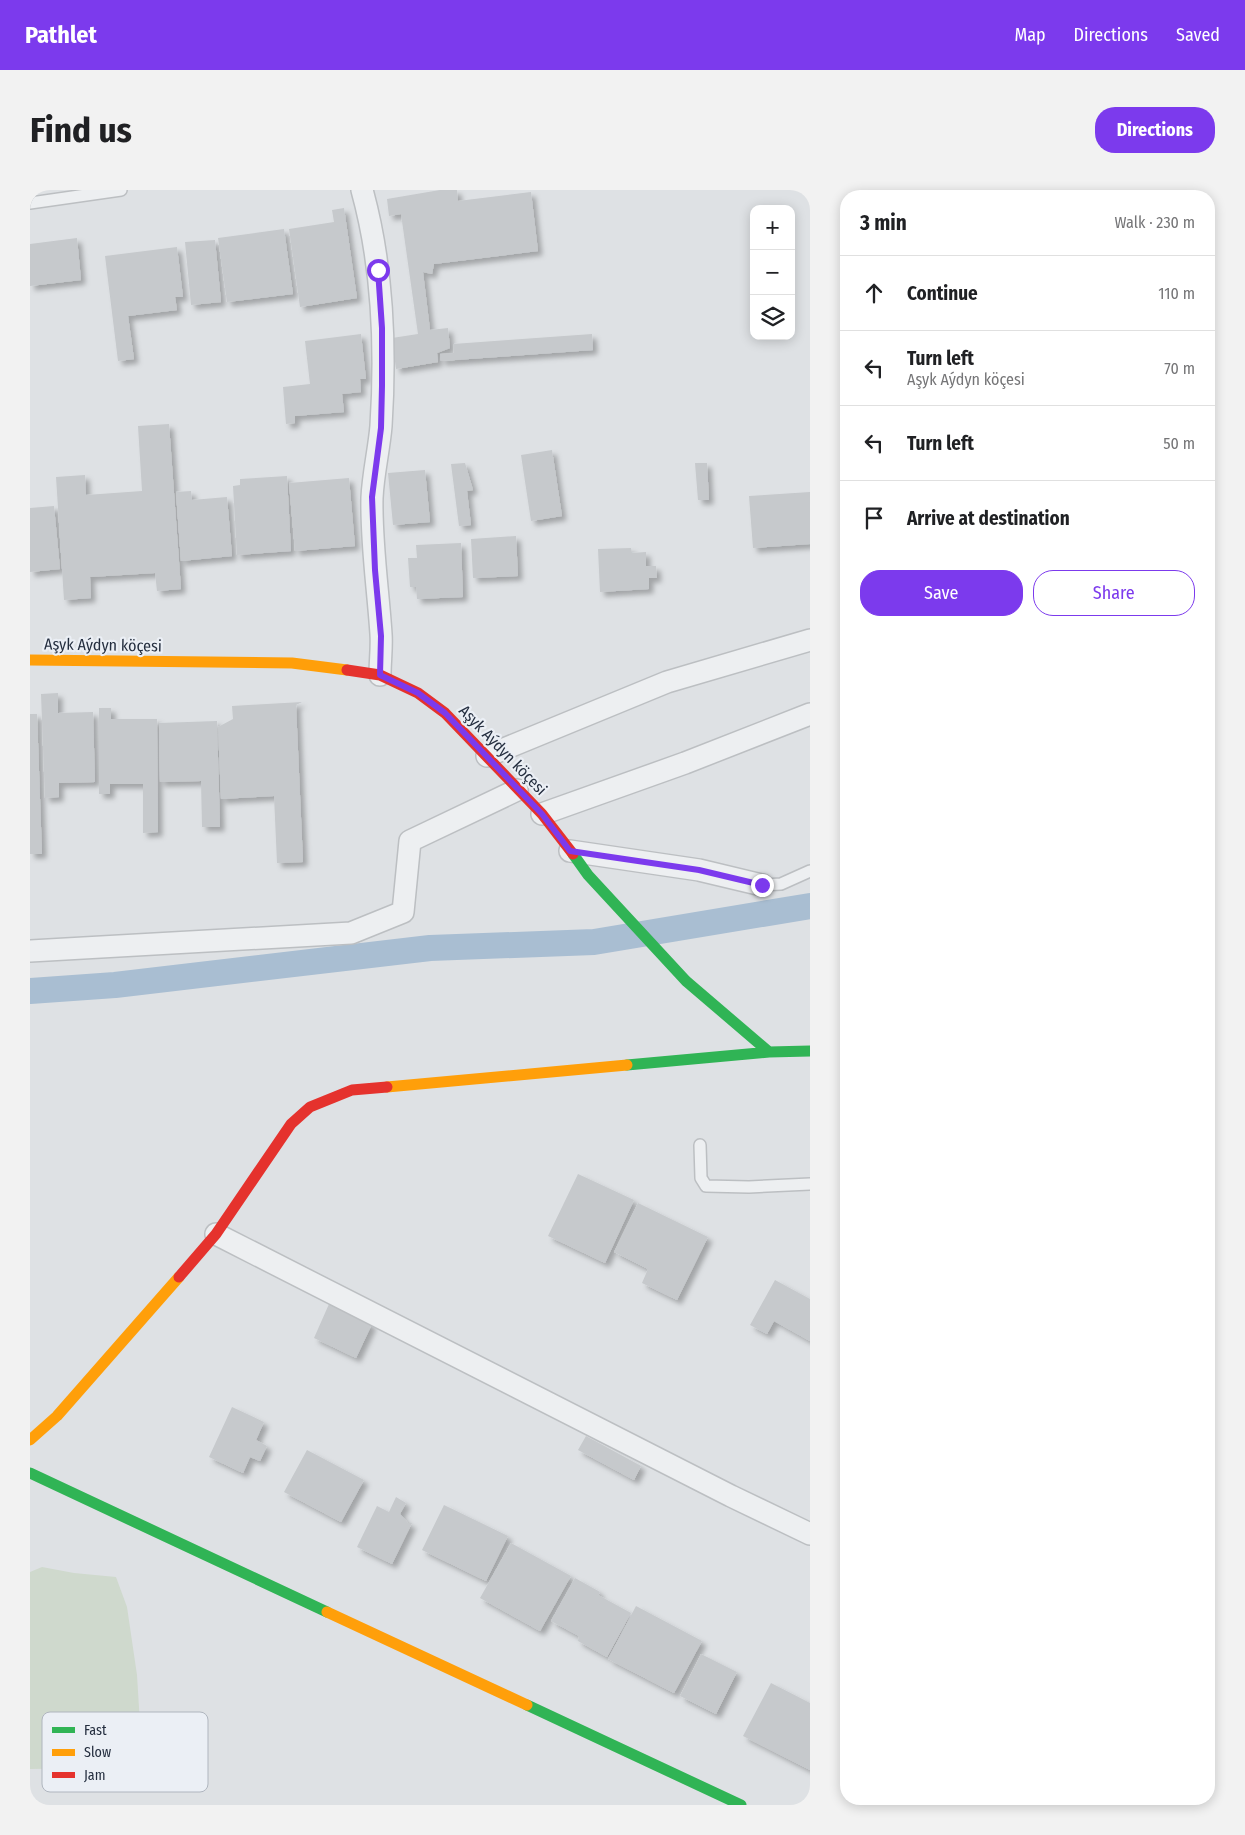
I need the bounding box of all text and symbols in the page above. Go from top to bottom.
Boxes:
text: Pathlet [25,21,97,49]
text: Map [1014,24,1046,46]
text: Directions [1074,24,1148,46]
text: Saved [1176,24,1220,46]
button: Directions [1095,107,1215,153]
text: Find us [30,109,132,151]
map controls [750,205,795,340]
button: + [750,205,795,250]
text: 3 min [860,210,907,236]
text: Walk · 230 m [1115,213,1195,232]
button: − [750,250,795,295]
route start [367,259,390,282]
icon: ahead [860,279,888,307]
text: Continue [907,282,978,305]
text: 110 m [1158,284,1195,303]
button: layers [750,295,795,340]
text: Turn left [907,347,974,370]
icon: left [860,354,888,382]
text: 70 m [1164,359,1195,378]
text: Aşyk Aýdyn köçesi [907,370,1025,389]
icon: left [860,429,888,457]
text: Turn left [907,432,974,455]
text: 50 m [1163,434,1195,453]
icon: arrive [860,504,888,532]
text: Arrive at destination [907,507,1070,530]
button: Save [860,570,1023,616]
button: Share [1033,570,1195,616]
street label: Aşyk Aýdyn köçesi [44,634,162,656]
street label: Aşyk Aýdyn köçesi [455,701,551,799]
route end [751,874,774,897]
legend [42,1712,208,1792]
text: Fast [84,1722,107,1739]
text: Slow [84,1744,111,1761]
text: Jam [84,1767,105,1784]

